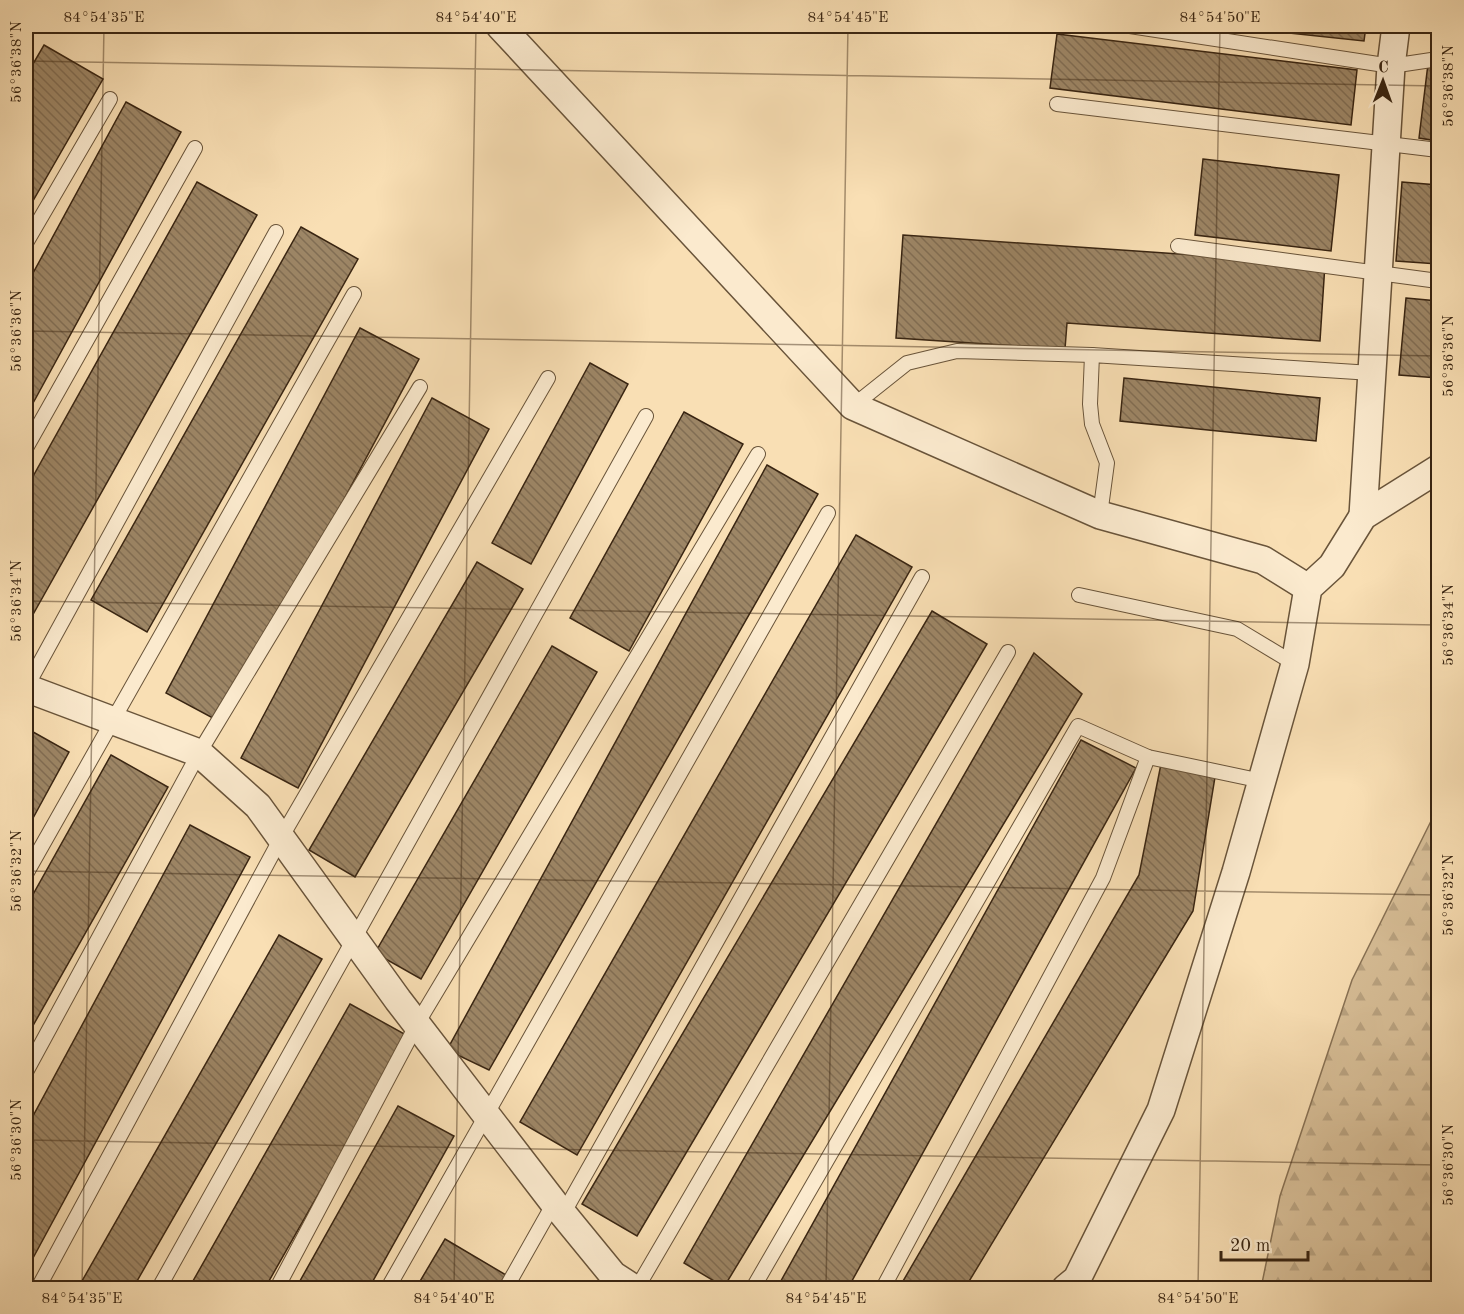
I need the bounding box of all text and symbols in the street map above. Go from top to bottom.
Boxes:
text: 84°54'35"E [64,11,144,26]
text: 84°54'40"E [436,11,516,26]
text: 84°54'45"E [808,11,888,26]
text: 84°54'50"E [1180,11,1260,26]
text: 56°36'38"N [10,21,25,103]
text: 56°36'38"N [1442,45,1457,127]
north arrow [1353,51,1413,111]
text: С [1378,60,1389,76]
text: 56°36'36"N [10,290,25,372]
text: 56°36'36"N [1442,315,1457,397]
text: 56°36'34"N [10,560,25,642]
text: 56°36'34"N [1442,584,1457,666]
text: 56°36'32"N [10,830,25,912]
text: 56°36'32"N [1442,854,1457,936]
text: 56°36'30"N [10,1099,25,1181]
text: 56°36'30"N [1442,1124,1457,1206]
scale bar [1221,1224,1308,1262]
text: 20 m [1230,1237,1270,1255]
text: 84°54'35"E [42,1292,122,1307]
text: 84°54'40"E [414,1292,494,1307]
text: 84°54'45"E [786,1292,866,1307]
text: 84°54'50"E [1158,1292,1238,1307]

